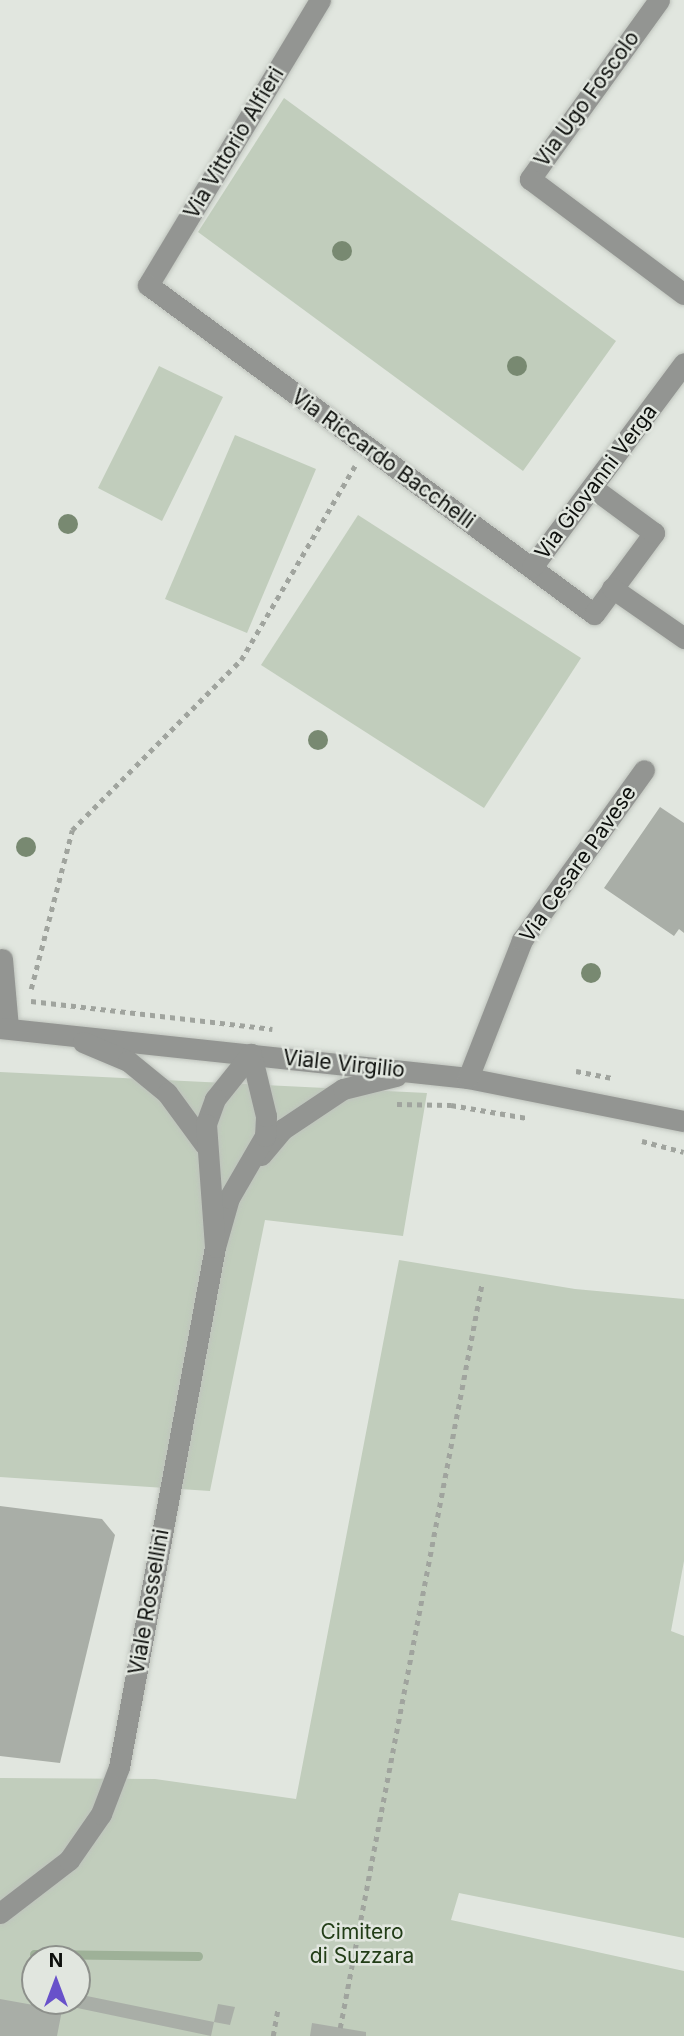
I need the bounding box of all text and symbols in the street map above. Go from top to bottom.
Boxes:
street label: Via Ugo Foscolo [529,26,645,172]
street label: Via Vittorio Alfieri [179,63,289,223]
street label: Via Riccardo Bacchelli [287,384,479,534]
street label: Via Giovanni Verga [530,400,662,564]
street label: Via Cesare Pavese [515,781,641,947]
street label: Viale Virgilio [282,1045,406,1083]
street label: Viale Rossellini [124,1527,174,1677]
park label: Cimitero di Suzzara [310,1919,414,1969]
north arrow [21,1945,91,2015]
text: N [49,1949,63,1972]

